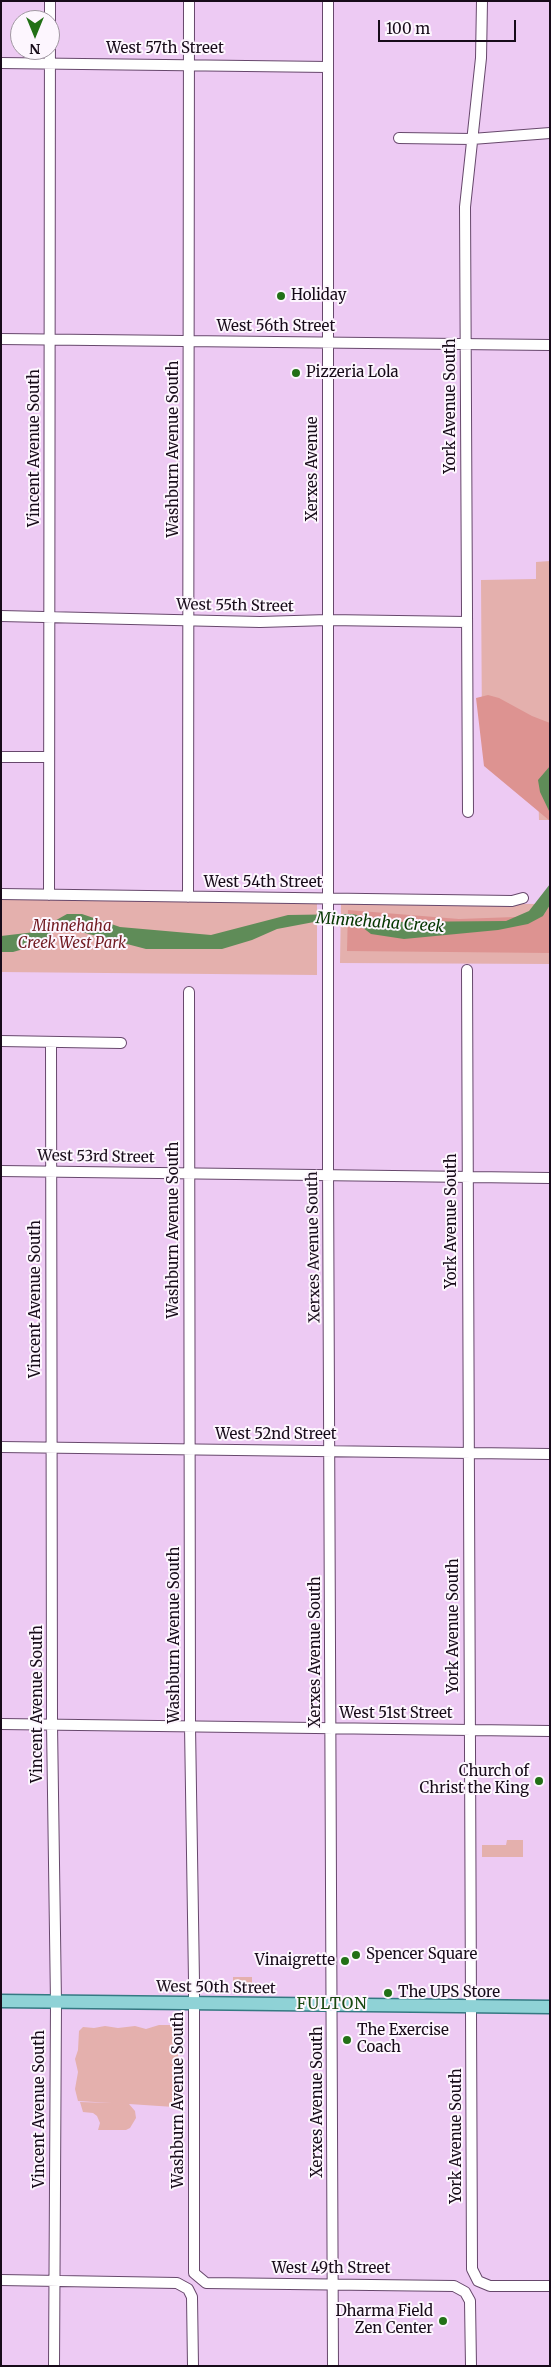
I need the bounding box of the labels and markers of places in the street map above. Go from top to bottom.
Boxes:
place label: Holiday [291,287,347,305]
marker: Holiday [275,290,287,302]
place label: Pizzeria Lola [306,364,399,382]
marker: Pizzeria Lola [290,367,302,379]
place label: Church of Christ the King [419,1763,529,1798]
marker: Church of Christ the King [533,1775,545,1787]
place label: Spencer Square [366,1946,477,1964]
marker: Spencer Square [350,1949,362,1961]
place label: Vinaigrette [255,1952,335,1970]
marker: Vinaigrette [339,1955,351,1967]
place label: The UPS Store [398,1984,500,2002]
marker: The UPS Store [382,1987,394,1999]
place label: The Exercise Coach [357,2022,449,2057]
marker: The Exercise Coach [341,2034,353,2046]
place label: Dharma Field Zen Center [335,2303,433,2338]
marker: Dharma Field Zen Center [437,2315,449,2327]

